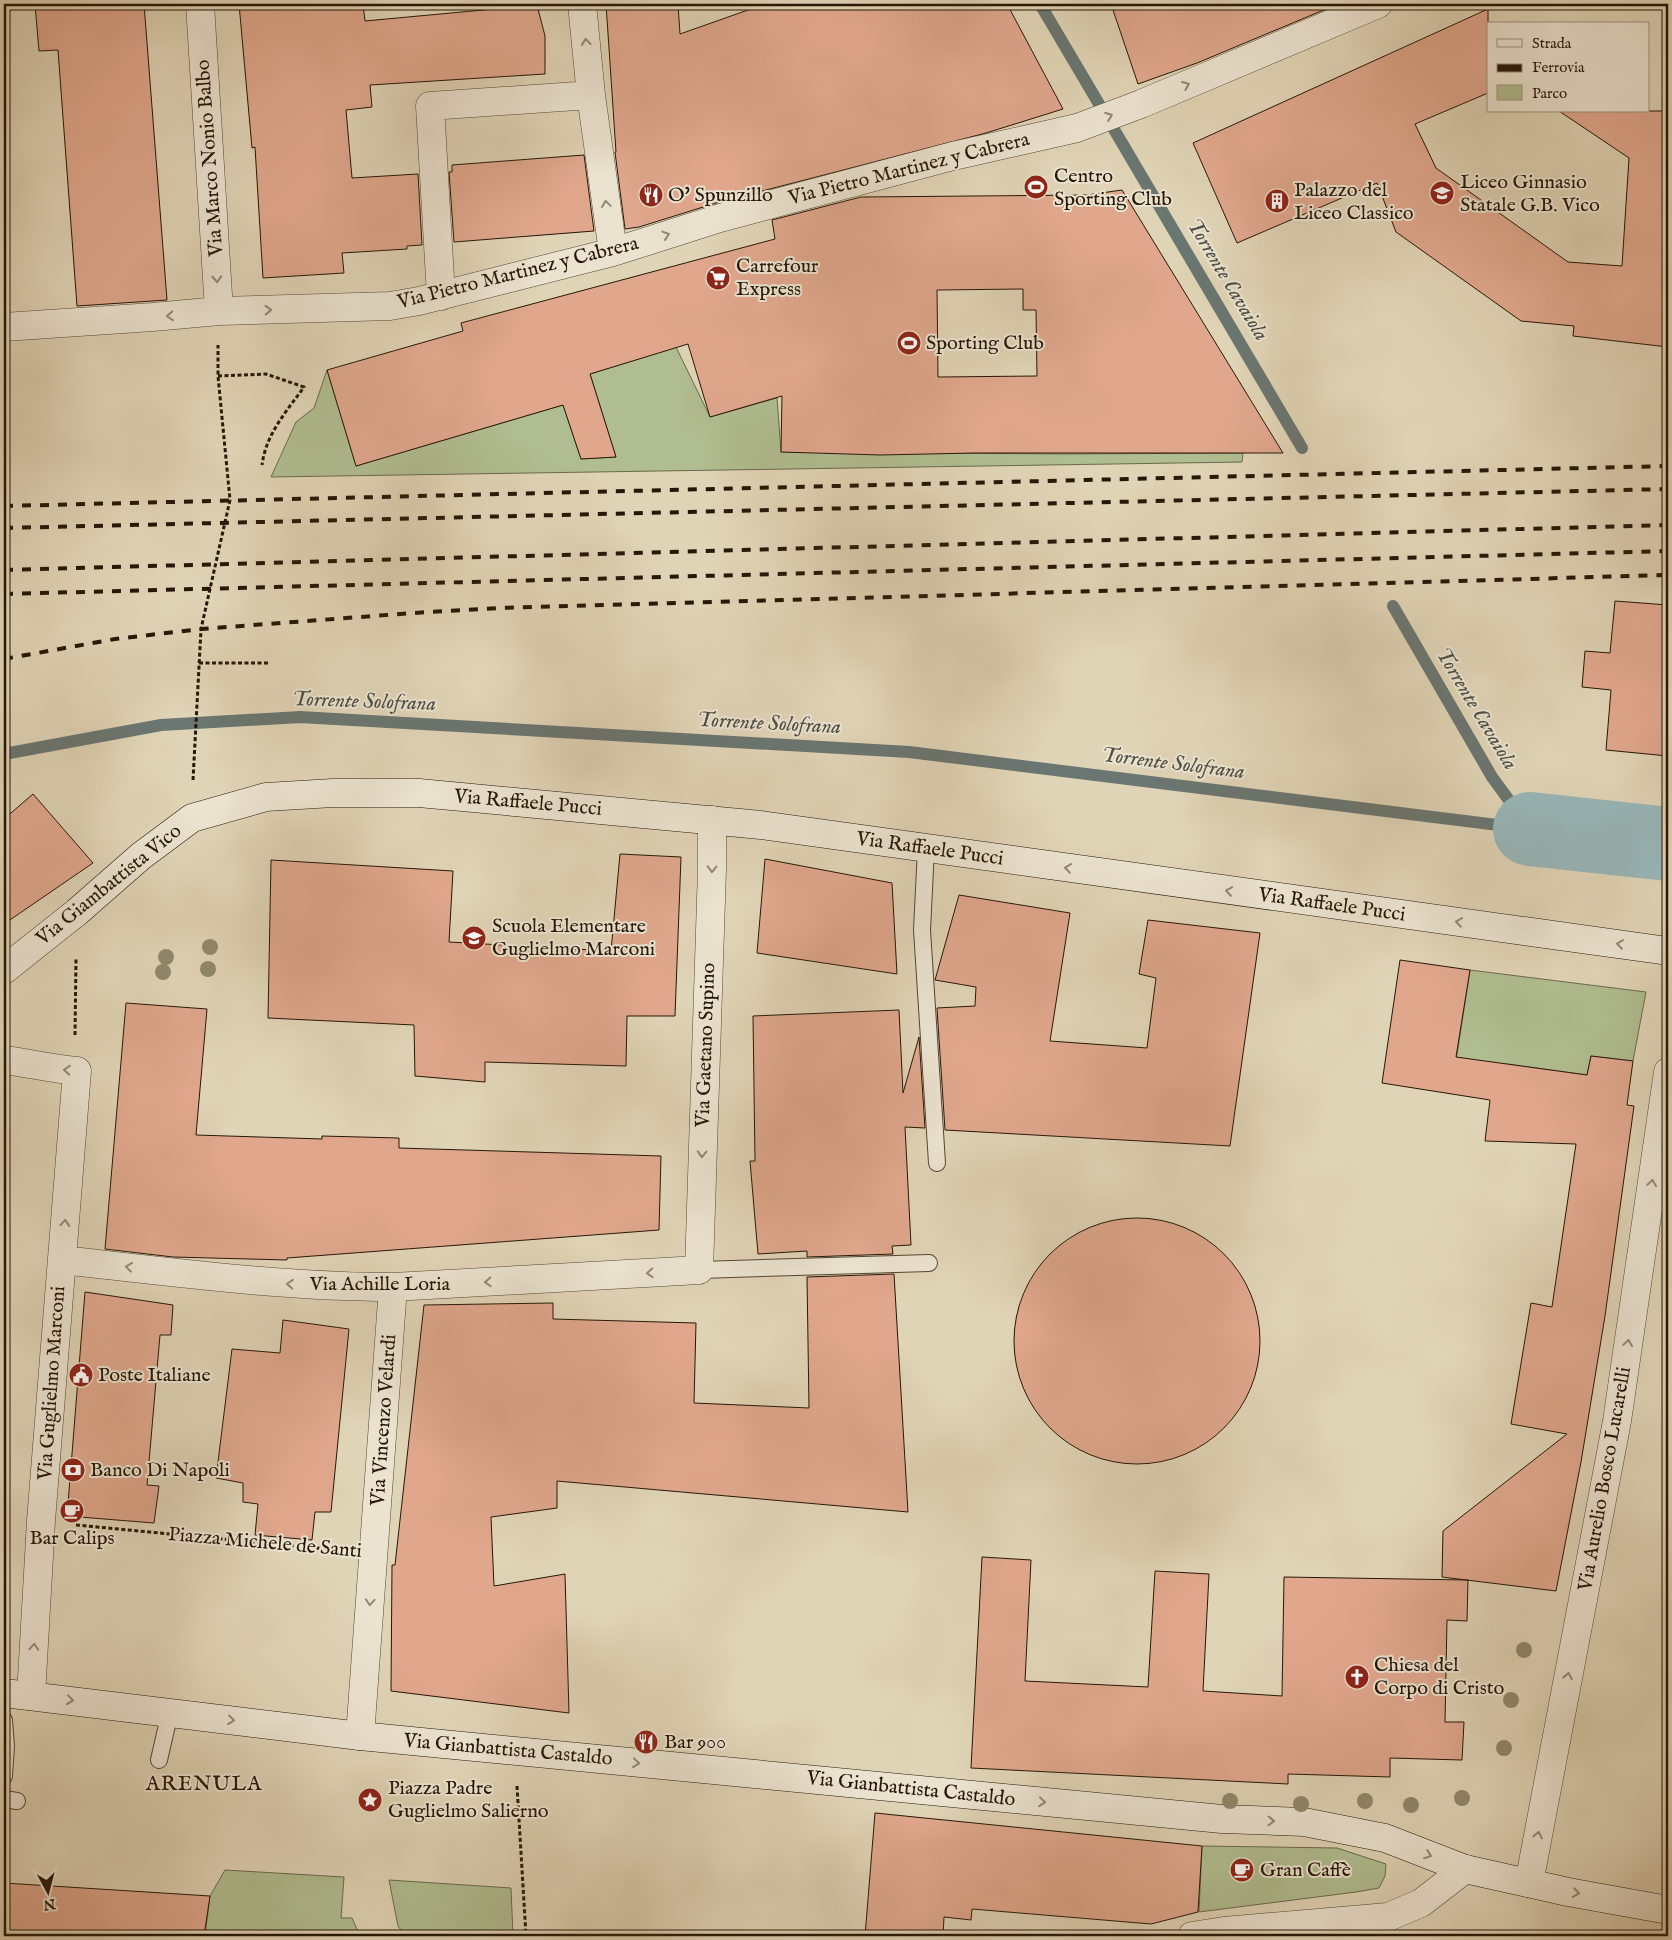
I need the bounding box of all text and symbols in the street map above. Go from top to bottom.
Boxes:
legend [1487,22,1650,112]
text: Strada [1532,34,1572,53]
one-way arrow [581,38,592,46]
text: Ferrovia [1532,58,1585,77]
street label: Via Marco Nonio Balbo [191,59,229,258]
one-way arrow [1181,81,1190,91]
text: Parco [1532,84,1567,103]
one-way arrow [1104,112,1113,122]
street label: Via Pietro Martinez y Cabrera [785,127,1032,211]
place label: Centro Sporting Club [1054,164,1172,212]
place label: Liceo Ginnasio Statale G.B. Vico [1460,170,1600,218]
sports icon: Centro Sporting Club [1023,174,1049,200]
place label: Palazzo del Liceo Classico [1294,178,1414,226]
school or university icon: Liceo Ginnasio Statale G.B. Vico [1429,180,1455,206]
restaurant icon: O' Spunzillo [638,182,664,208]
place label: O' Spunzillo [668,183,773,208]
building icon: Palazzo del Liceo Classico [1264,188,1290,214]
one-way arrow [601,199,612,207]
water label: Torrente Cavaiola [1180,214,1274,346]
street label: Via Pietro Martinez y Cabrera [394,231,641,315]
one-way arrow [661,231,670,241]
place label: Carrefour Express [736,254,819,302]
supermarket icon: Carrefour Express [705,265,731,291]
one-way arrow [212,276,223,284]
one-way arrow [264,304,272,315]
one-way arrow [166,310,174,321]
sports icon: Sporting Club [896,330,922,356]
place label: Sporting Club [926,331,1044,356]
water label: Torrente Cavaiola [1429,643,1523,775]
water label: Torrente Solofrana [292,686,436,718]
water label: Torrente Solofrana [696,707,842,741]
water label: Torrente Solofrana [1100,742,1246,786]
street label: Via Raffaele Pucci [452,784,603,822]
street label: Via Giambattista Vico [31,819,187,952]
street label: Via Raffaele Pucci [854,826,1005,872]
one-way arrow [1063,864,1072,874]
one-way arrow [707,866,717,873]
street label: Via Raffaele Pucci [1256,882,1407,928]
one-way arrow [1224,886,1232,897]
place label: Scuola Elementare Guglielmo Marconi [492,914,655,962]
one-way arrow [1455,917,1463,928]
school or university icon: Scuola Elementare Guglielmo Marconi [461,925,487,951]
one-way arrow [1616,939,1624,950]
street label: Via Gaetano Supino [691,962,721,1129]
one-way arrow [63,1065,71,1076]
one-way arrow [697,1150,708,1158]
one-way arrow [1646,1178,1657,1186]
one-way arrow [59,1219,70,1227]
one-way arrow [124,1262,132,1273]
one-way arrow [646,1267,654,1278]
street label: Via Achille Loria [309,1272,451,1297]
one-way arrow [483,1276,491,1287]
one-way arrow [286,1278,294,1289]
street label: Via Guglielmo Marconi [33,1285,71,1482]
street label: Via Vincenzo Velardi [365,1333,402,1508]
one-way arrow [1623,1339,1633,1348]
public building icon: Poste Italiane [68,1362,94,1388]
place label: Poste Italiane [98,1363,211,1388]
street label: Via Aurelio Bosco Lucarelli [1573,1365,1637,1594]
bank icon: Banco Di Napoli [60,1457,86,1483]
place label: Banco Di Napoli [90,1458,230,1483]
cafe icon: Bar Calips [59,1498,85,1524]
street label: Piazza Michele de Santi [167,1522,363,1564]
place label: Bar Calips [29,1526,115,1551]
one-way arrow [365,1598,376,1606]
one-way arrow [28,1643,39,1651]
place label: Chiesa del Corpo di Cristo [1374,1653,1504,1701]
church icon: Chiesa del Corpo di Cristo [1344,1664,1370,1690]
one-way arrow [1563,1671,1573,1680]
one-way arrow [66,1694,74,1705]
one-way arrow [227,1714,235,1725]
street label: Via Gianbattista Castaldo [402,1728,614,1772]
restaurant icon: Bar 900 [633,1729,659,1755]
place label: Bar 900 [664,1730,726,1755]
one-way arrow [632,1757,640,1768]
street label: Via Gianbattista Castaldo [804,1766,1017,1812]
district label: ARENULA [145,1771,262,1798]
place label: Piazza Padre Guglielmo Salierno [388,1776,549,1824]
place icon: Piazza Padre Guglielmo Salierno [357,1787,383,1813]
one-way arrow [1038,1796,1046,1807]
one-way arrow [1267,1815,1275,1826]
one-way arrow [1532,1831,1542,1840]
one-way arrow [1424,1849,1432,1859]
cafe icon: Gran Caffè [1229,1857,1255,1883]
place label: Gran Caffè [1260,1858,1351,1883]
north arrow [22,1868,72,1918]
one-way arrow [1572,1888,1581,1898]
text: N [42,1894,58,1914]

